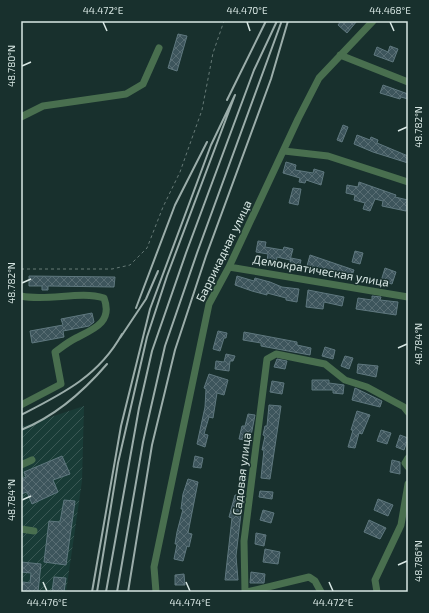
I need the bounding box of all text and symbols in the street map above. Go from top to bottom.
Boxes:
text: 44.472°E [83,4,124,16]
text: 44.470°E [226,4,268,16]
text: 44.468°E [369,4,411,16]
text: 48.780°N [5,45,17,87]
text: 48.782°N [412,106,424,148]
street label: Баррикадная улица [192,197,255,304]
street label: Демократическая улица [252,251,390,290]
text: 48.782°N [5,262,17,304]
text: 48.784°N [412,323,424,365]
street label: Садовая улица [229,432,254,516]
text: 48.784°N [5,479,17,521]
text: 48.786°N [412,540,424,582]
text: 44.476°E [27,596,68,608]
text: 44.474°E [169,596,211,608]
text: 44.472°E [313,596,354,608]

